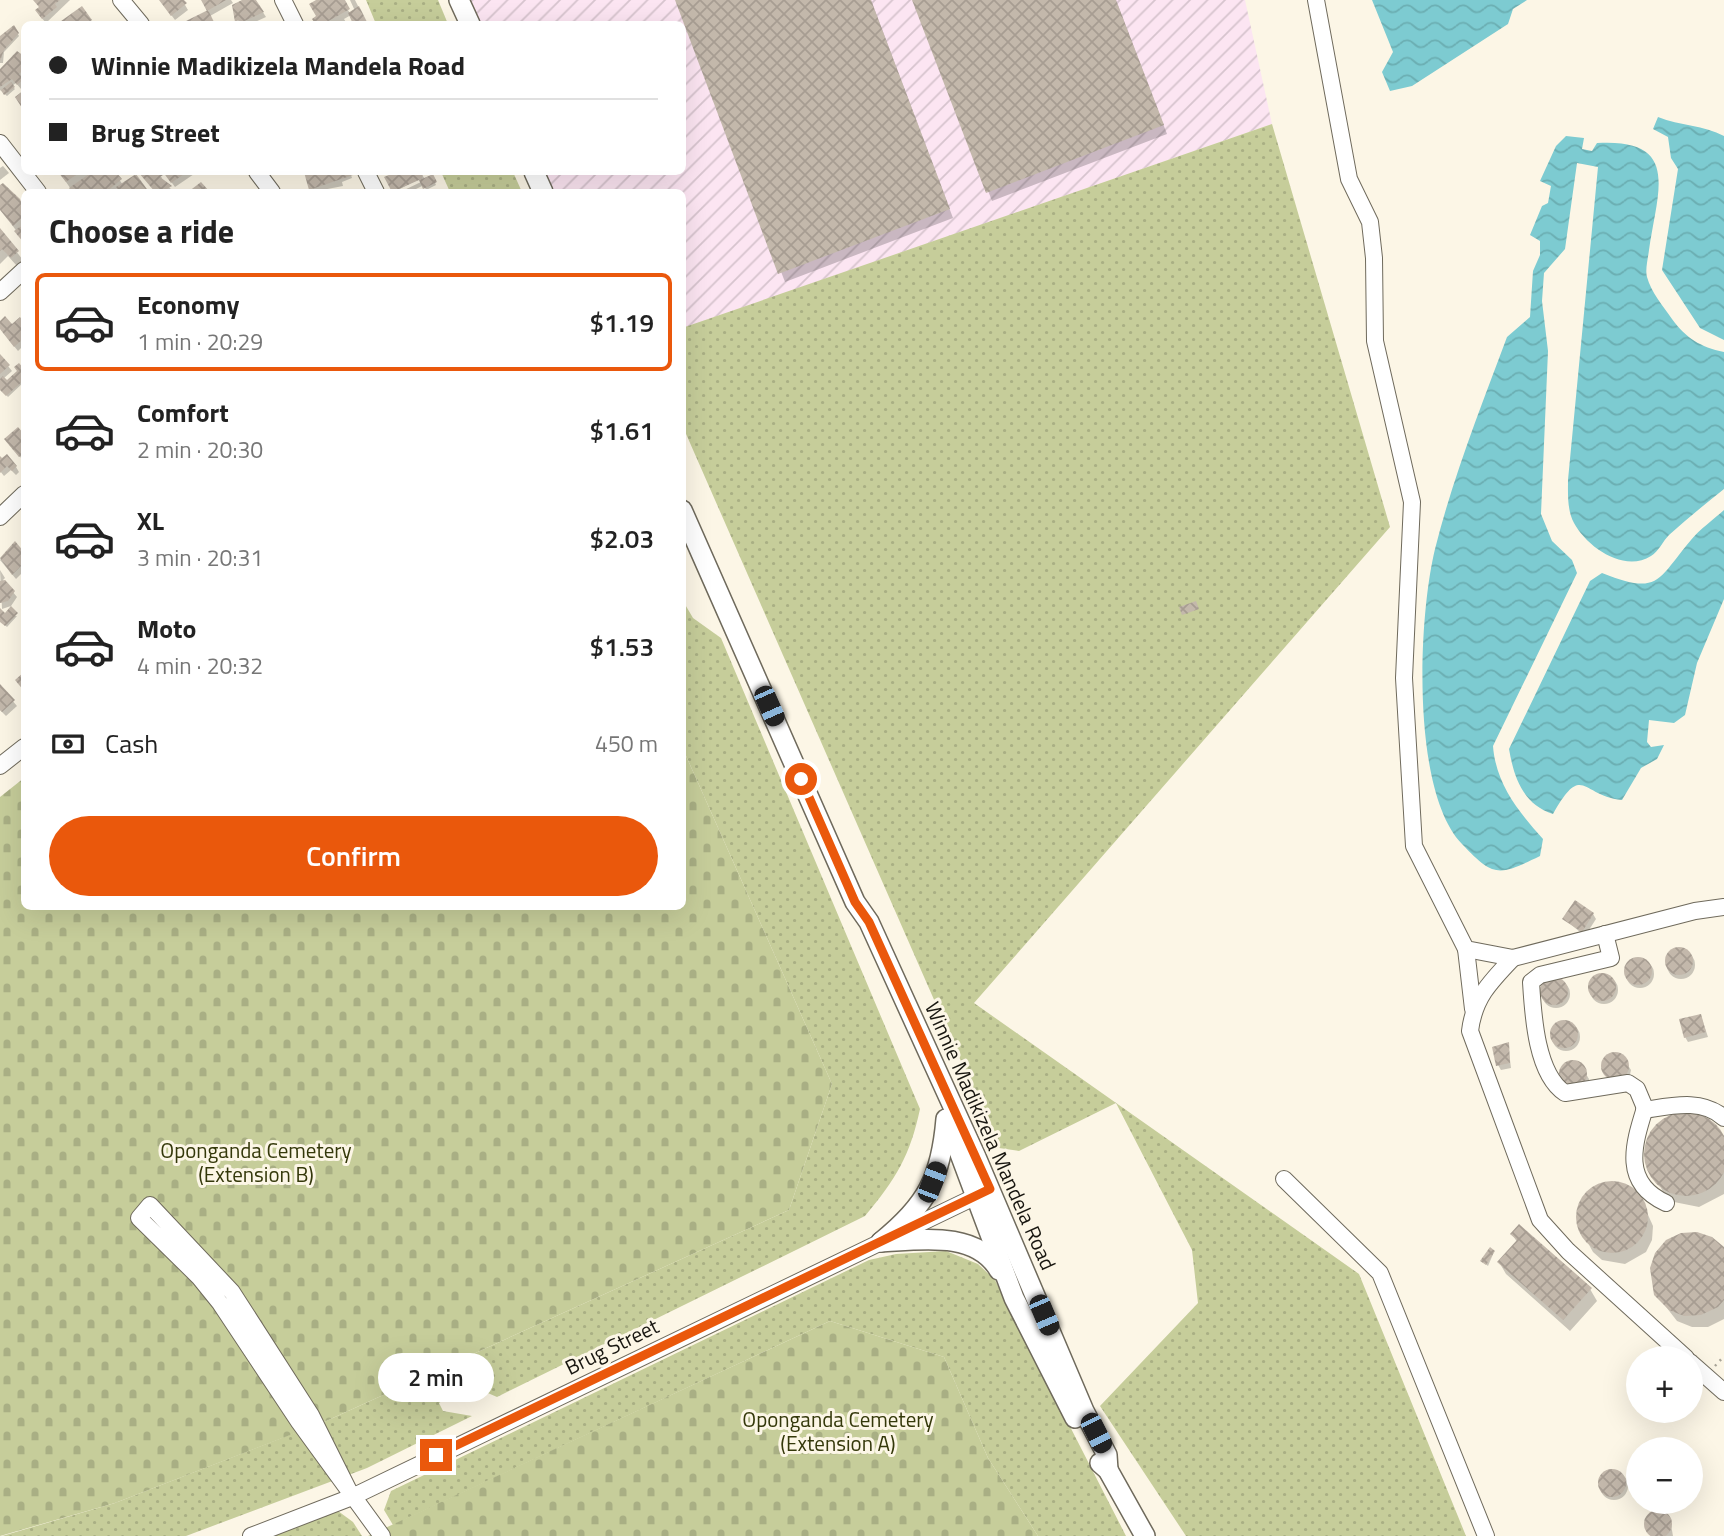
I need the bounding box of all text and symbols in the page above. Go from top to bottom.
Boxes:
text: Winnie Madikizela Mandela Road [91,46,465,85]
text: Brug Street [91,113,220,152]
text: Choose a ride [49,207,234,255]
text: Economy [137,285,239,324]
icon: car [53,291,116,354]
text: $1.19 [590,303,654,342]
text: 1 min · 20:29 [137,324,263,359]
text: Comfort [137,393,229,432]
icon: car [53,399,116,462]
text: $1.61 [590,411,654,450]
text: 2 min · 20:30 [137,432,263,467]
text: XL [137,501,164,540]
icon: car [53,507,116,570]
text: $2.03 [590,519,654,558]
text: 3 min · 20:31 [137,540,263,575]
text: Moto [137,609,196,648]
icon: car [53,615,116,678]
text: $1.53 [590,627,654,666]
text: 4 min · 20:32 [137,648,263,683]
car [751,683,788,729]
text: Cash [105,724,158,763]
icon: cash [49,725,87,763]
text: 450 m [595,726,658,761]
route start [785,763,817,795]
button: Confirm [49,816,658,896]
street label: Winnie Madikizela Mandela Road [917,996,1065,1275]
park label: Oponganda Cemetery (Extension B) [160,1134,352,1190]
car [915,1159,950,1205]
car [1027,1292,1062,1338]
street label: Brug Street [559,1309,664,1383]
map controls [1626,1346,1703,1514]
button: + [1626,1346,1703,1423]
callout: 2 min [378,1354,494,1402]
text: 2 min [408,1360,464,1395]
park label: Oponganda Cemetery (Extension A) [742,1403,934,1459]
car [1078,1410,1115,1456]
button: − [1626,1437,1703,1514]
route end [420,1439,452,1471]

